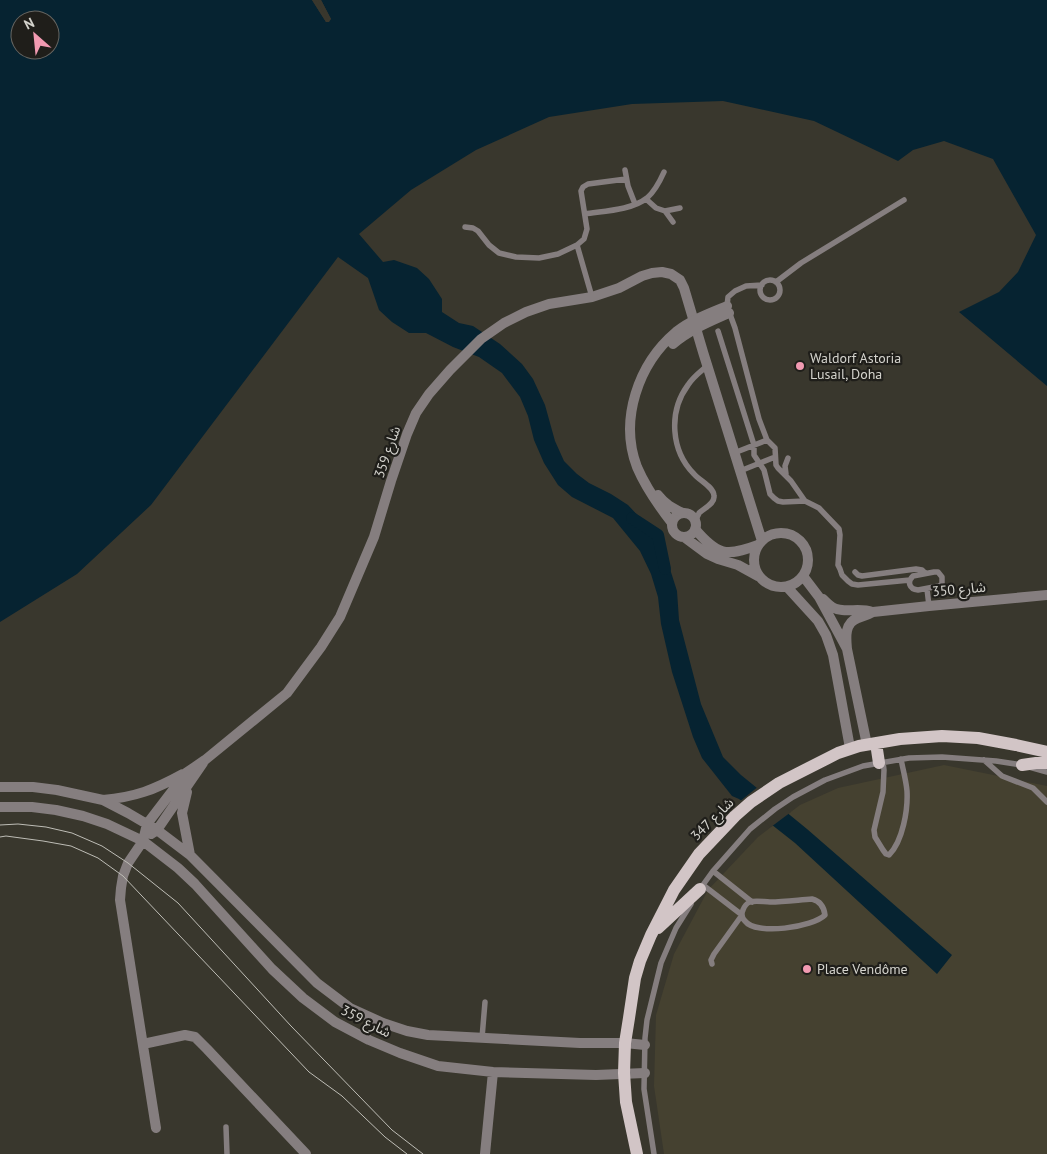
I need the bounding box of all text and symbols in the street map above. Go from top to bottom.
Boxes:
north arrow [10,10,60,60]
text: N [21,13,37,34]
place label: Waldorf Astoria Lusail, Doha [810,349,901,383]
marker: Waldorf Astoria Lusail, Doha [794,360,806,372]
street label: شارع 359 [370,424,406,481]
street label: شارع 350 [931,578,987,602]
street label: شارع 347 [687,794,739,846]
place label: Place Vendôme [817,960,908,978]
marker: Place Vendôme [801,963,813,975]
street label: شارع 359 [337,1001,394,1043]

